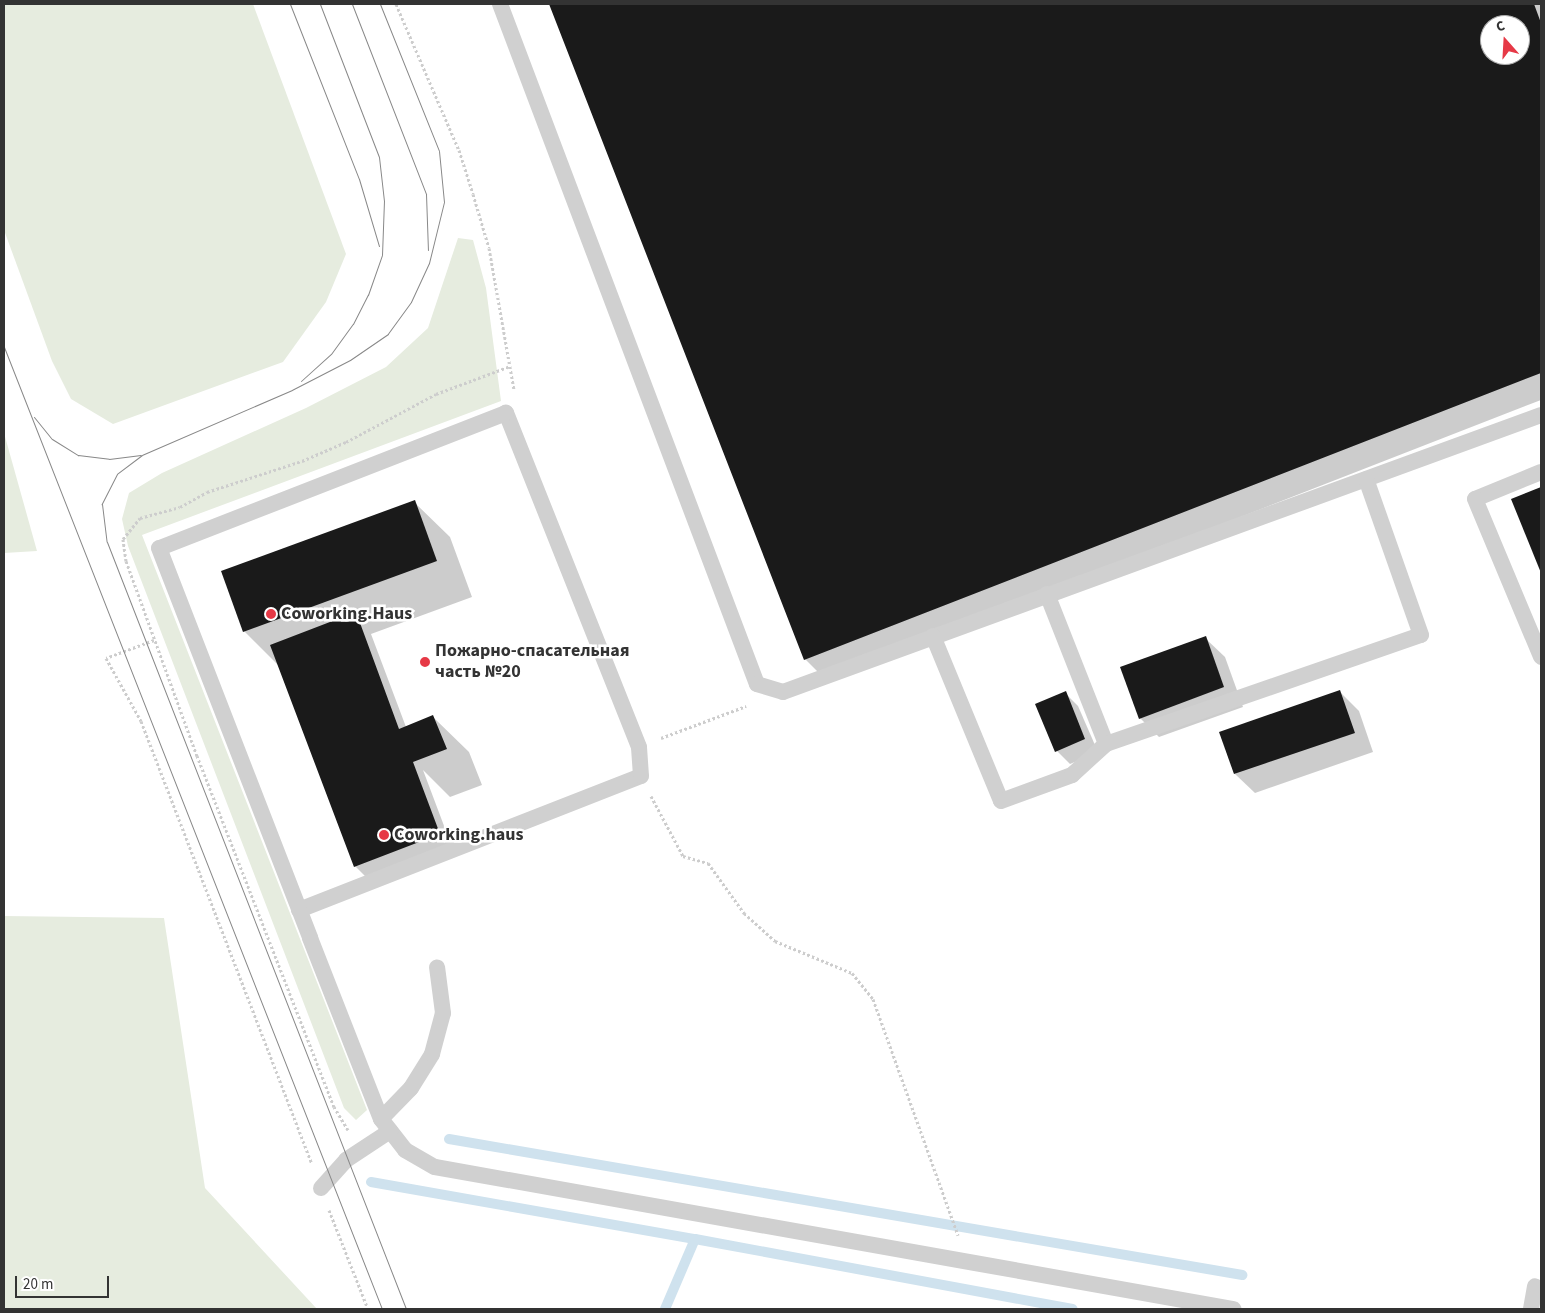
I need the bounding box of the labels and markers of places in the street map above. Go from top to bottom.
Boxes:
place label: Coworking.Haus [281,603,412,625]
marker: Coworking.Haus [265,608,277,620]
place label: Пожарно-спасательная часть №20 [435,641,630,684]
marker: Пожарно-спасательная часть №20 [419,656,431,668]
place label: Coworking.haus [394,824,523,846]
marker: Coworking.haus [378,829,390,841]

